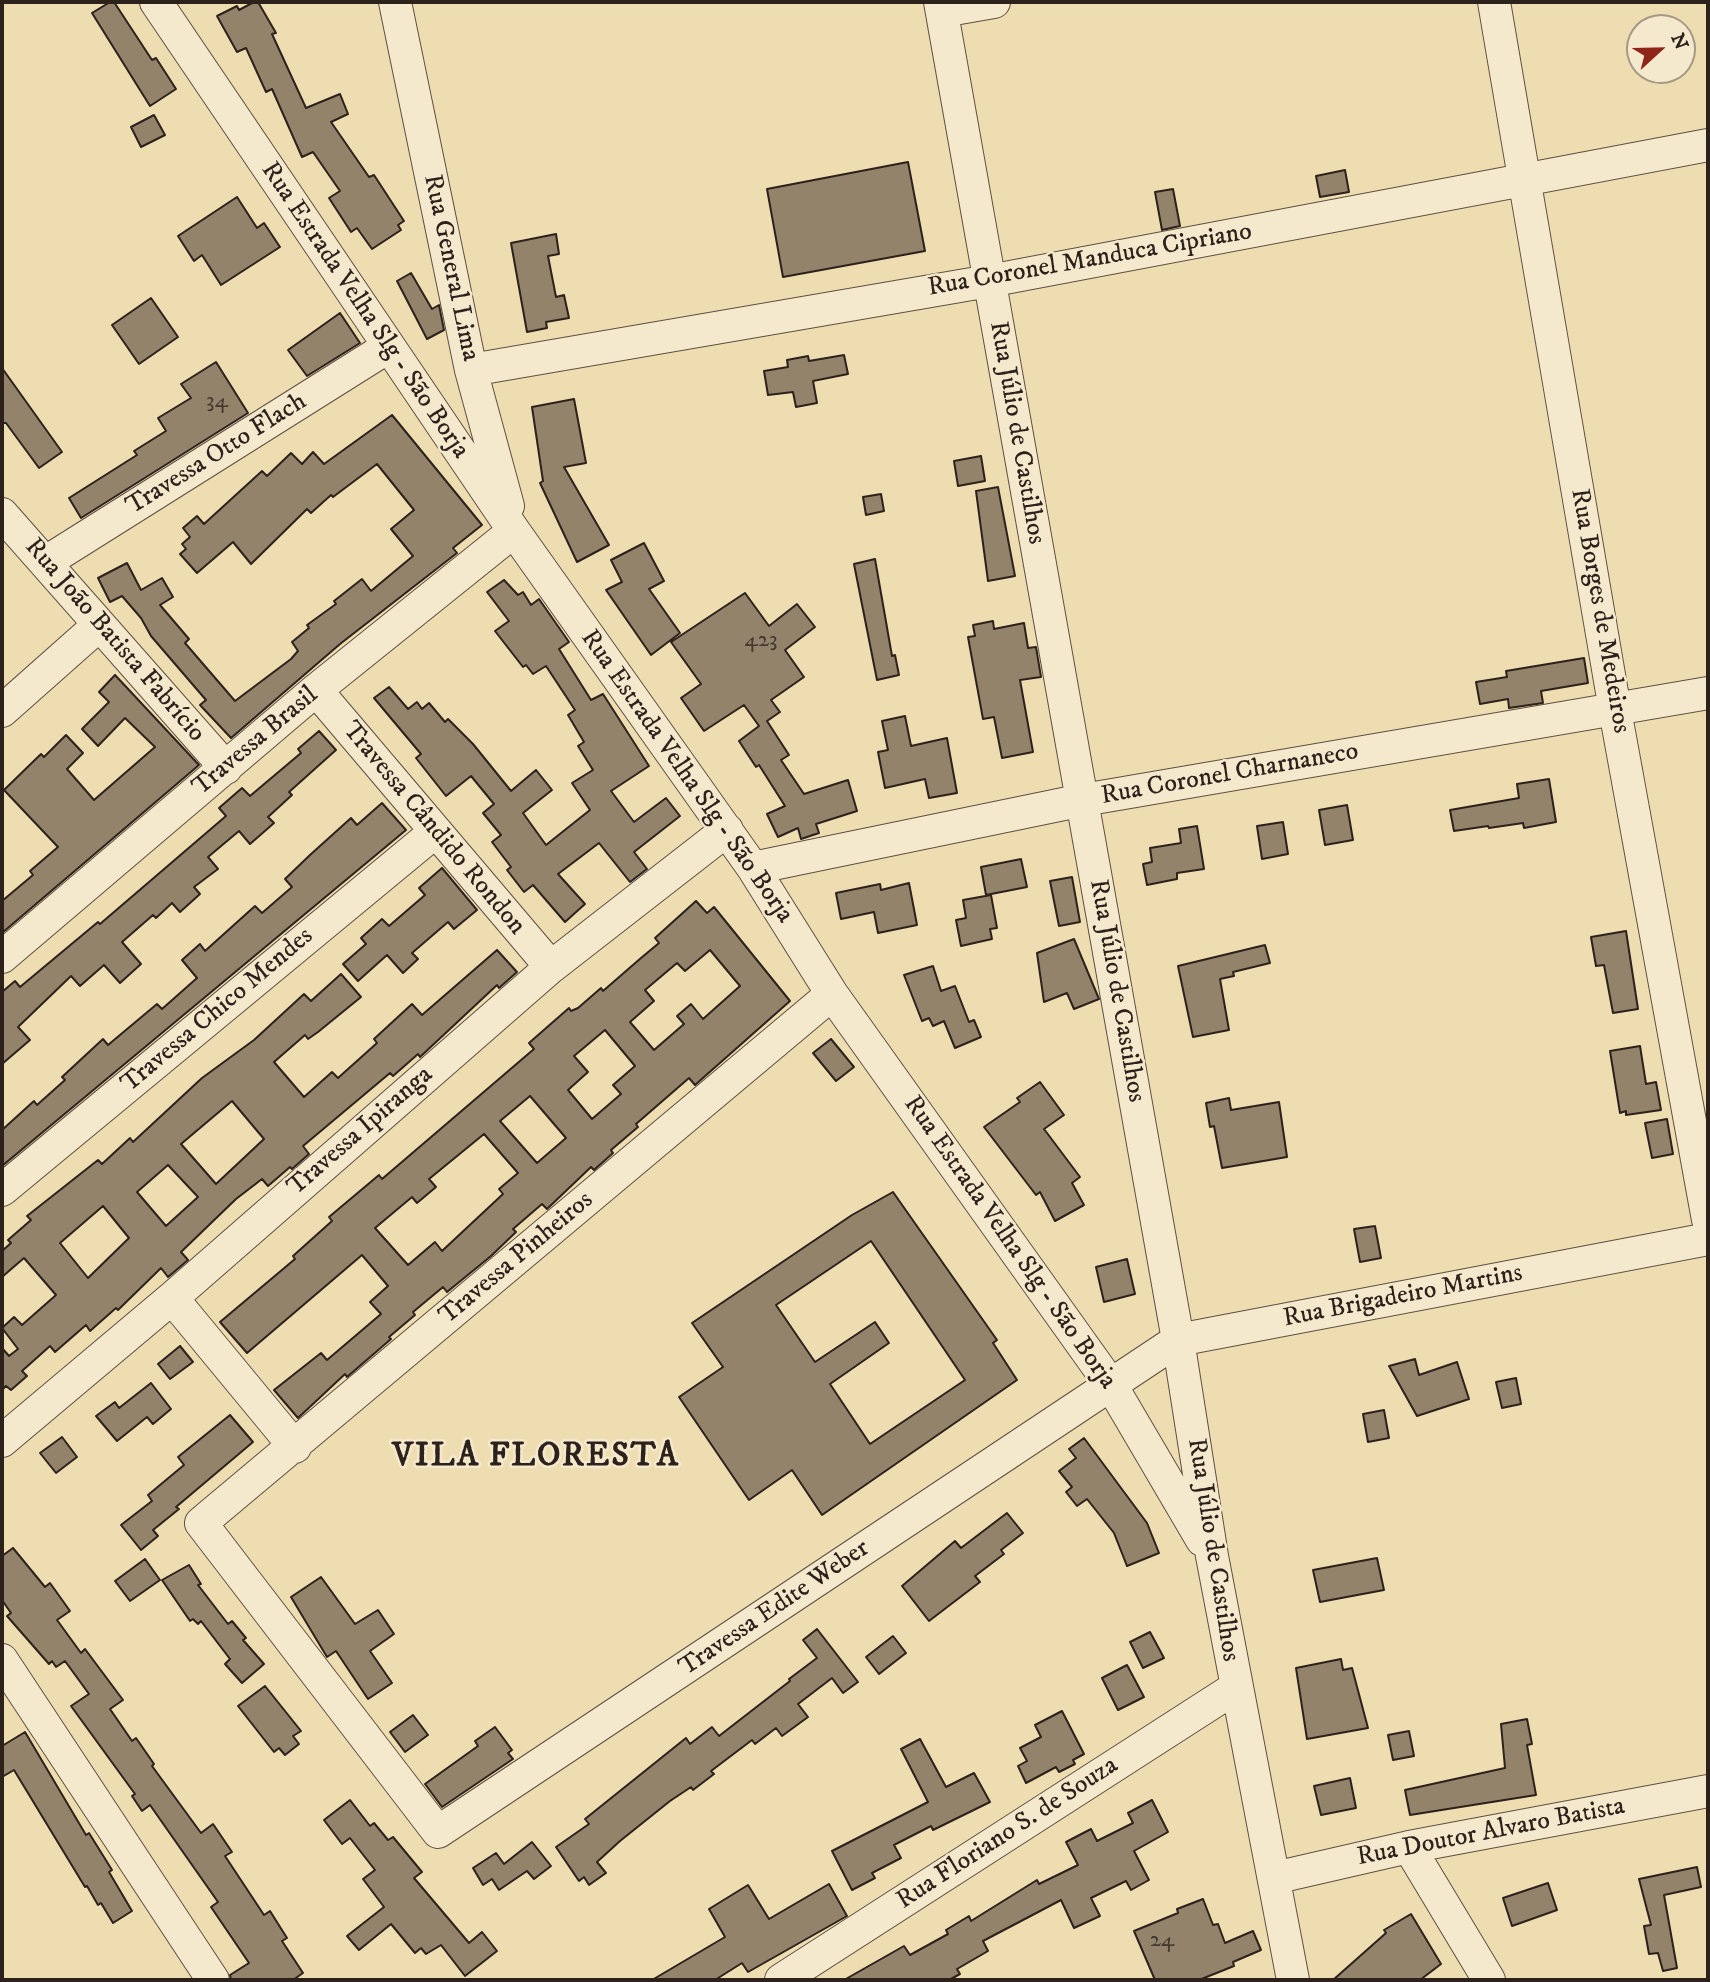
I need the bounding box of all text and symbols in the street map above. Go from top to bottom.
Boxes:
north arrow [1626,14,1696,84]
text: N [1665,30,1693,53]
street label: Rua Estrada Velha Slg - São Borja [253,157,475,465]
street label: Rua General Lima [415,172,485,364]
street label: Rua Coronel Manduca Cipriano [926,217,1254,305]
street label: Rua Júlio de Castilhos [981,319,1051,547]
street label: Travessa Otto Flach [121,387,313,523]
house number: 34 [206,388,228,416]
street label: Rua Borges de Medeiros [1562,486,1636,736]
street label: Rua João Batista Fabrício [17,533,211,749]
street label: Rua Estrada Velha Slg - São Borja [573,624,799,930]
house number: 423 [744,627,778,655]
street label: Travessa Brasil [187,681,325,803]
street label: Travessa Cândido Rondon [335,716,531,942]
street label: Rua Coronel Charnaneco [1099,737,1361,813]
street label: Rua Júlio de Castilhos [1081,877,1151,1105]
street label: Travessa Chico Mendes [116,922,320,1100]
street label: Travessa Ipiranga [282,1061,440,1203]
street label: Rua Estrada Velha Slg - São Borja [896,1090,1122,1396]
street label: Travessa Pinheiros [434,1186,600,1332]
street label: Rua Brigadeiro Martins [1281,1259,1525,1335]
street label: Rua Júlio de Castilhos [1179,1436,1245,1664]
district label: VILA FLORESTA [394,1438,678,1478]
street label: Travessa Edite Weber [674,1534,876,1684]
street label: Rua Floriano S. de Souza [891,1751,1125,1917]
street label: Rua Doutor Alvaro Batista [1354,1792,1628,1874]
house number: 24 [1150,1927,1174,1955]

